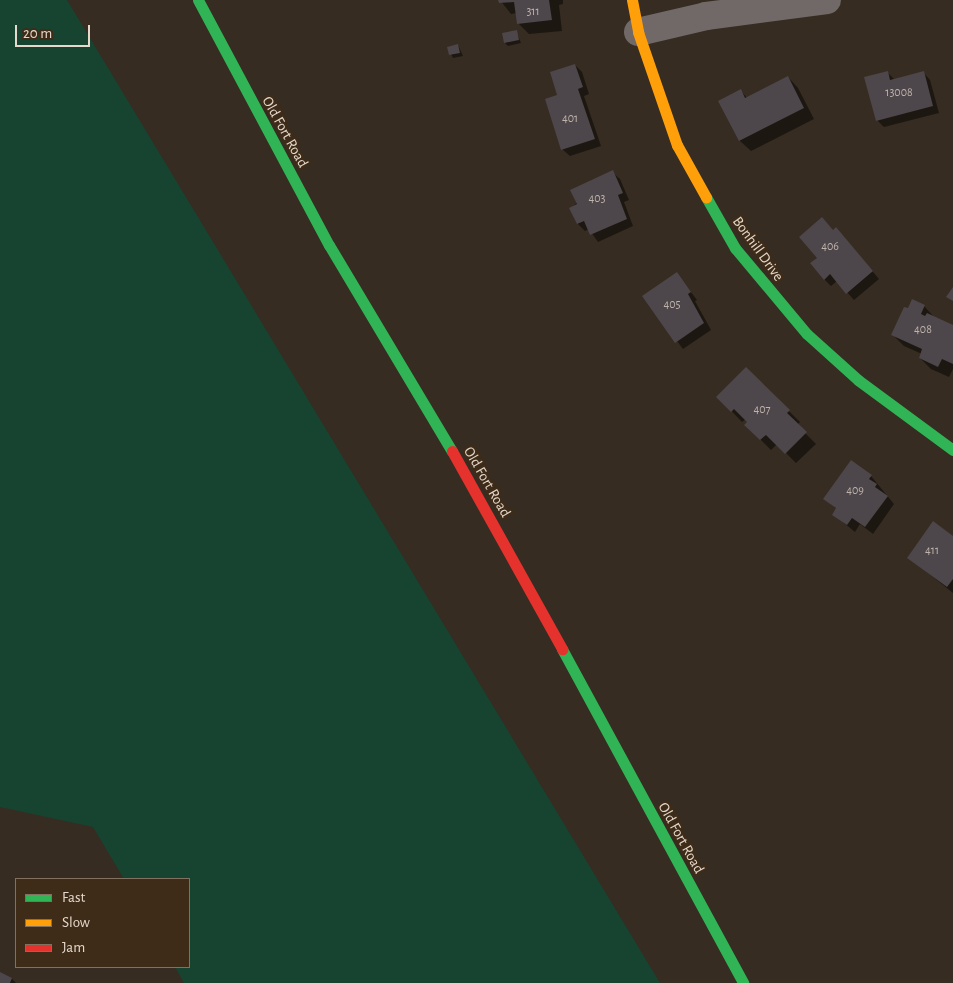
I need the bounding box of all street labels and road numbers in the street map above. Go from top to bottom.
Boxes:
street label: Old Fort Road [258,93,312,171]
street label: Bonhill Drive [729,213,787,285]
street label: Old Fort Road [460,443,514,521]
street label: Old Fort Road [654,799,708,877]

